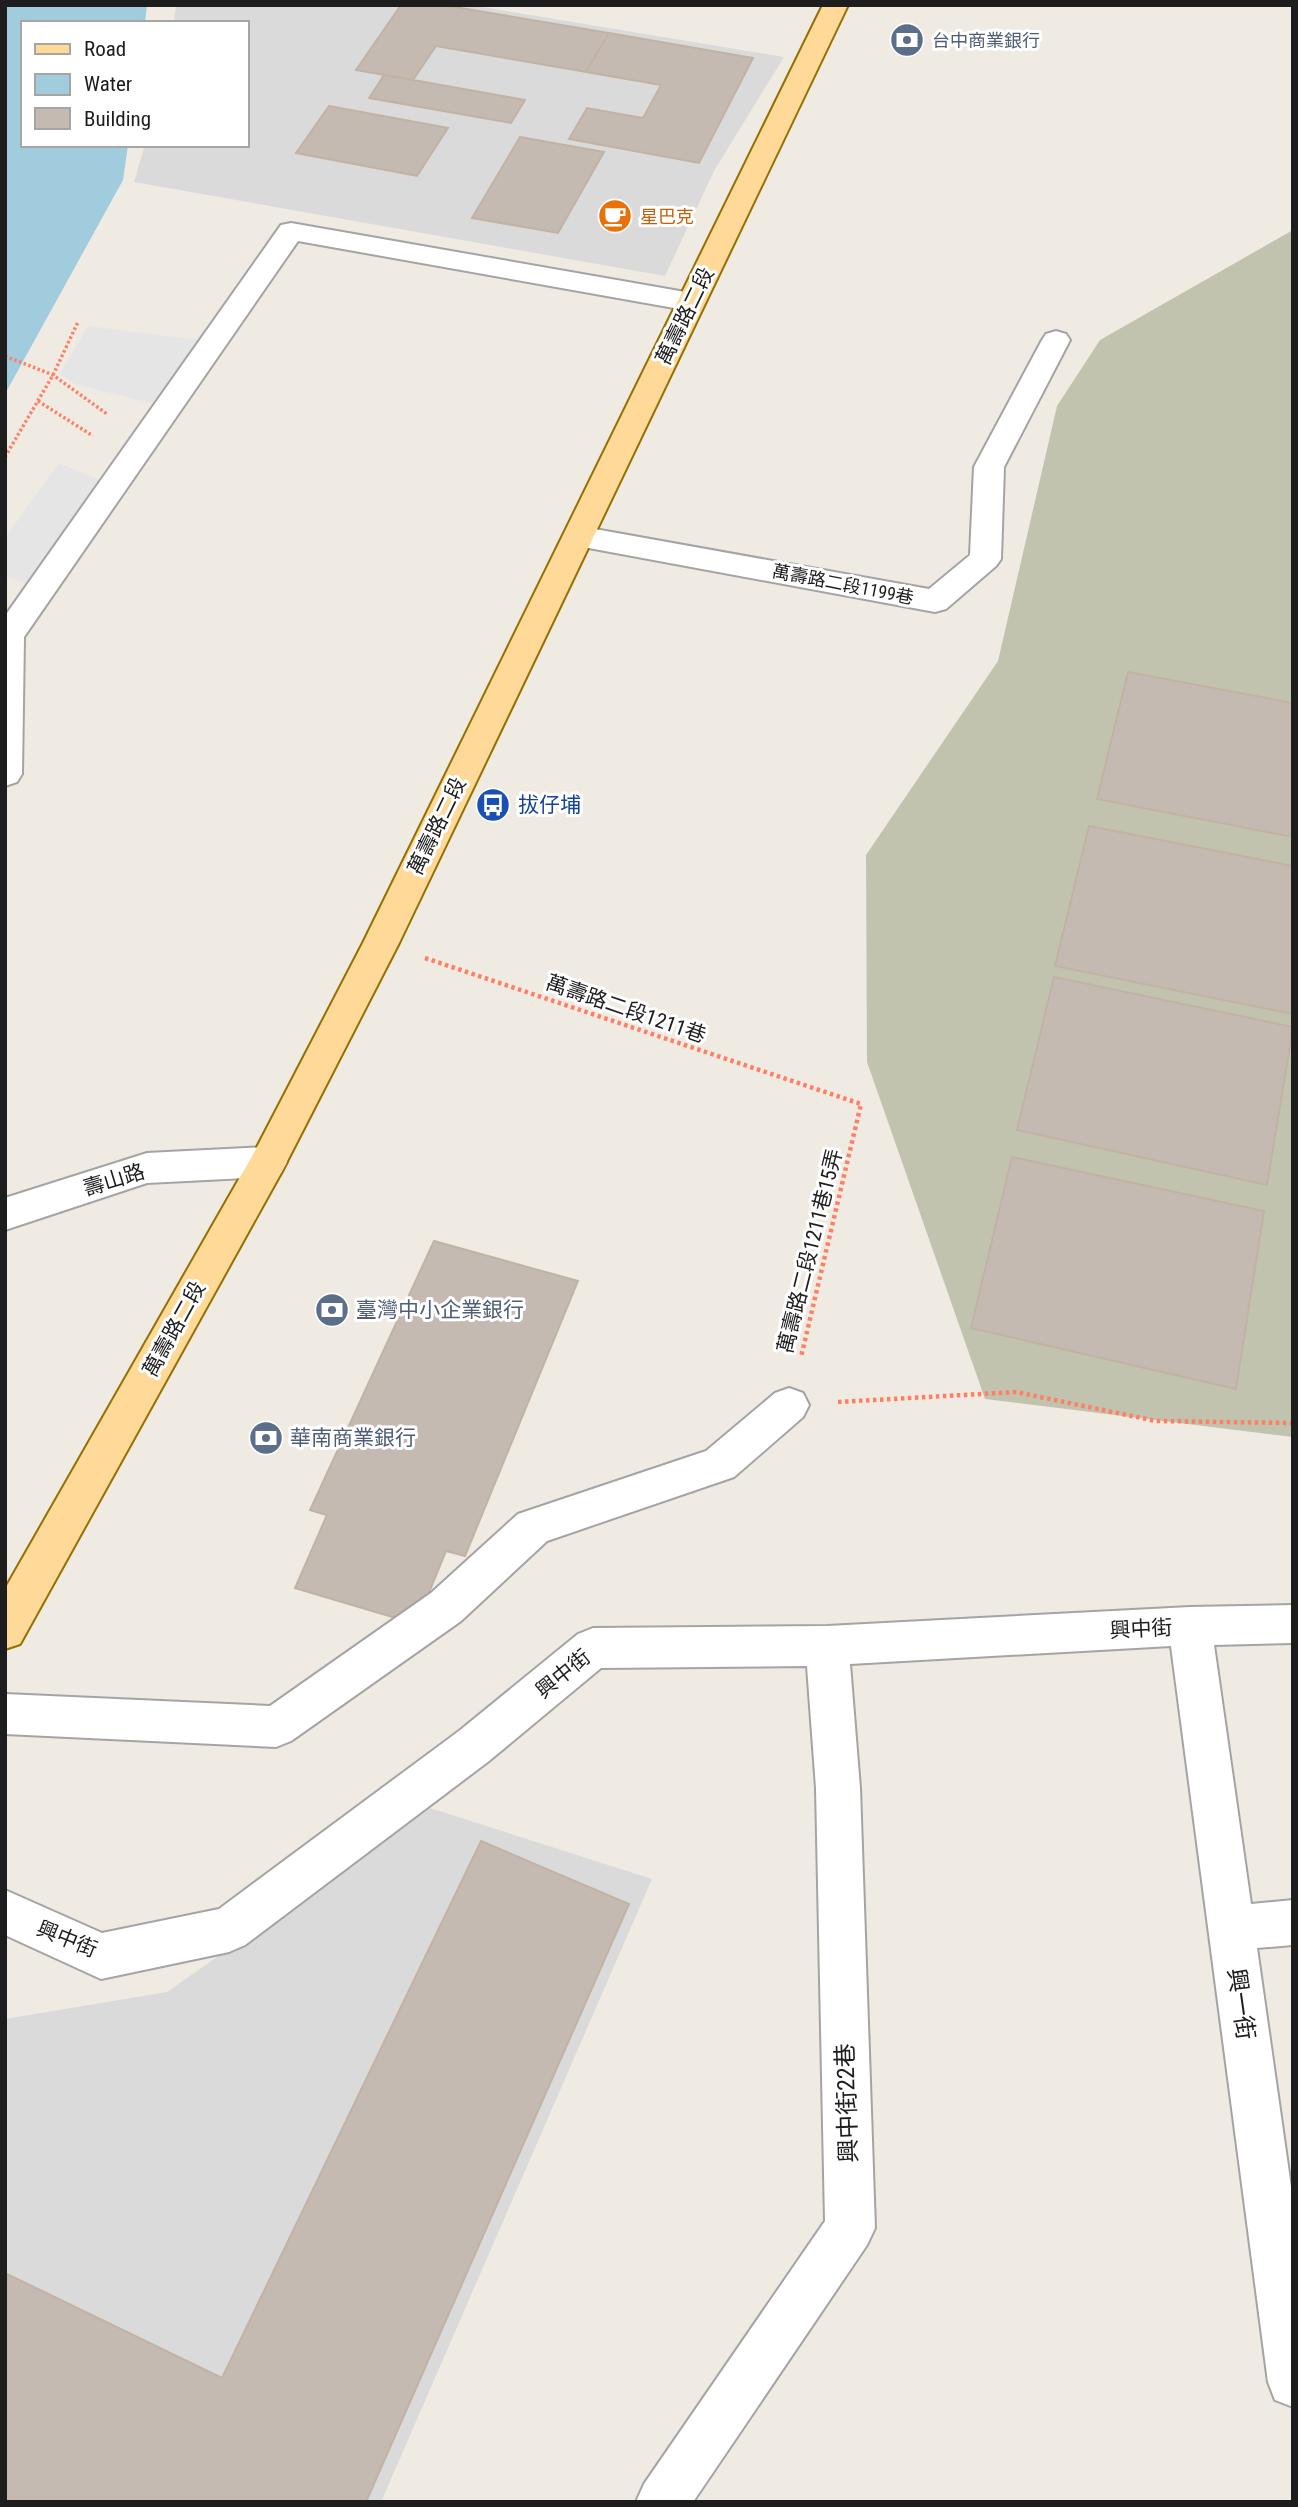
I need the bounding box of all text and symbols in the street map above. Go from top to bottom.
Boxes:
legend [21,21,248,147]
bank icon: 台中商業銀行 [888,21,926,59]
place label: 台中商業銀行 [932,30,1040,51]
text: Road [84,37,126,61]
text: Water [84,72,132,96]
text: Building [84,107,151,131]
cafe icon: 星巴克 [596,197,634,235]
place label: 星巴克 [640,206,694,227]
street label: 萬壽路二段 [651,264,719,368]
street label: 萬壽路二段1199巷 [771,560,915,608]
street label: 萬壽路二段 [403,774,471,878]
bus stop icon: 拔仔埔 [474,786,512,824]
place label: 拔仔埔 [518,793,581,817]
street label: 萬壽路二段1211巷 [543,970,709,1048]
street label: 萬壽路二段1211巷15弄 [773,1147,847,1355]
street label: 壽山路 [80,1159,148,1201]
street label: 萬壽路二段 [138,1277,210,1381]
bank icon: 臺灣中小企業銀行 [313,1291,351,1329]
place label: 臺灣中小企業銀行 [356,1298,524,1322]
bank icon: 華南商業銀行 [247,1419,285,1457]
place label: 華南商業銀行 [290,1426,416,1450]
street label: 興中街 [1109,1615,1173,1643]
street label: 興中街 [531,1645,595,1703]
street label: 興中街 [33,1916,101,1962]
street label: 興一街 [1222,1966,1260,2042]
street label: 興中街22巷 [831,2043,863,2163]

